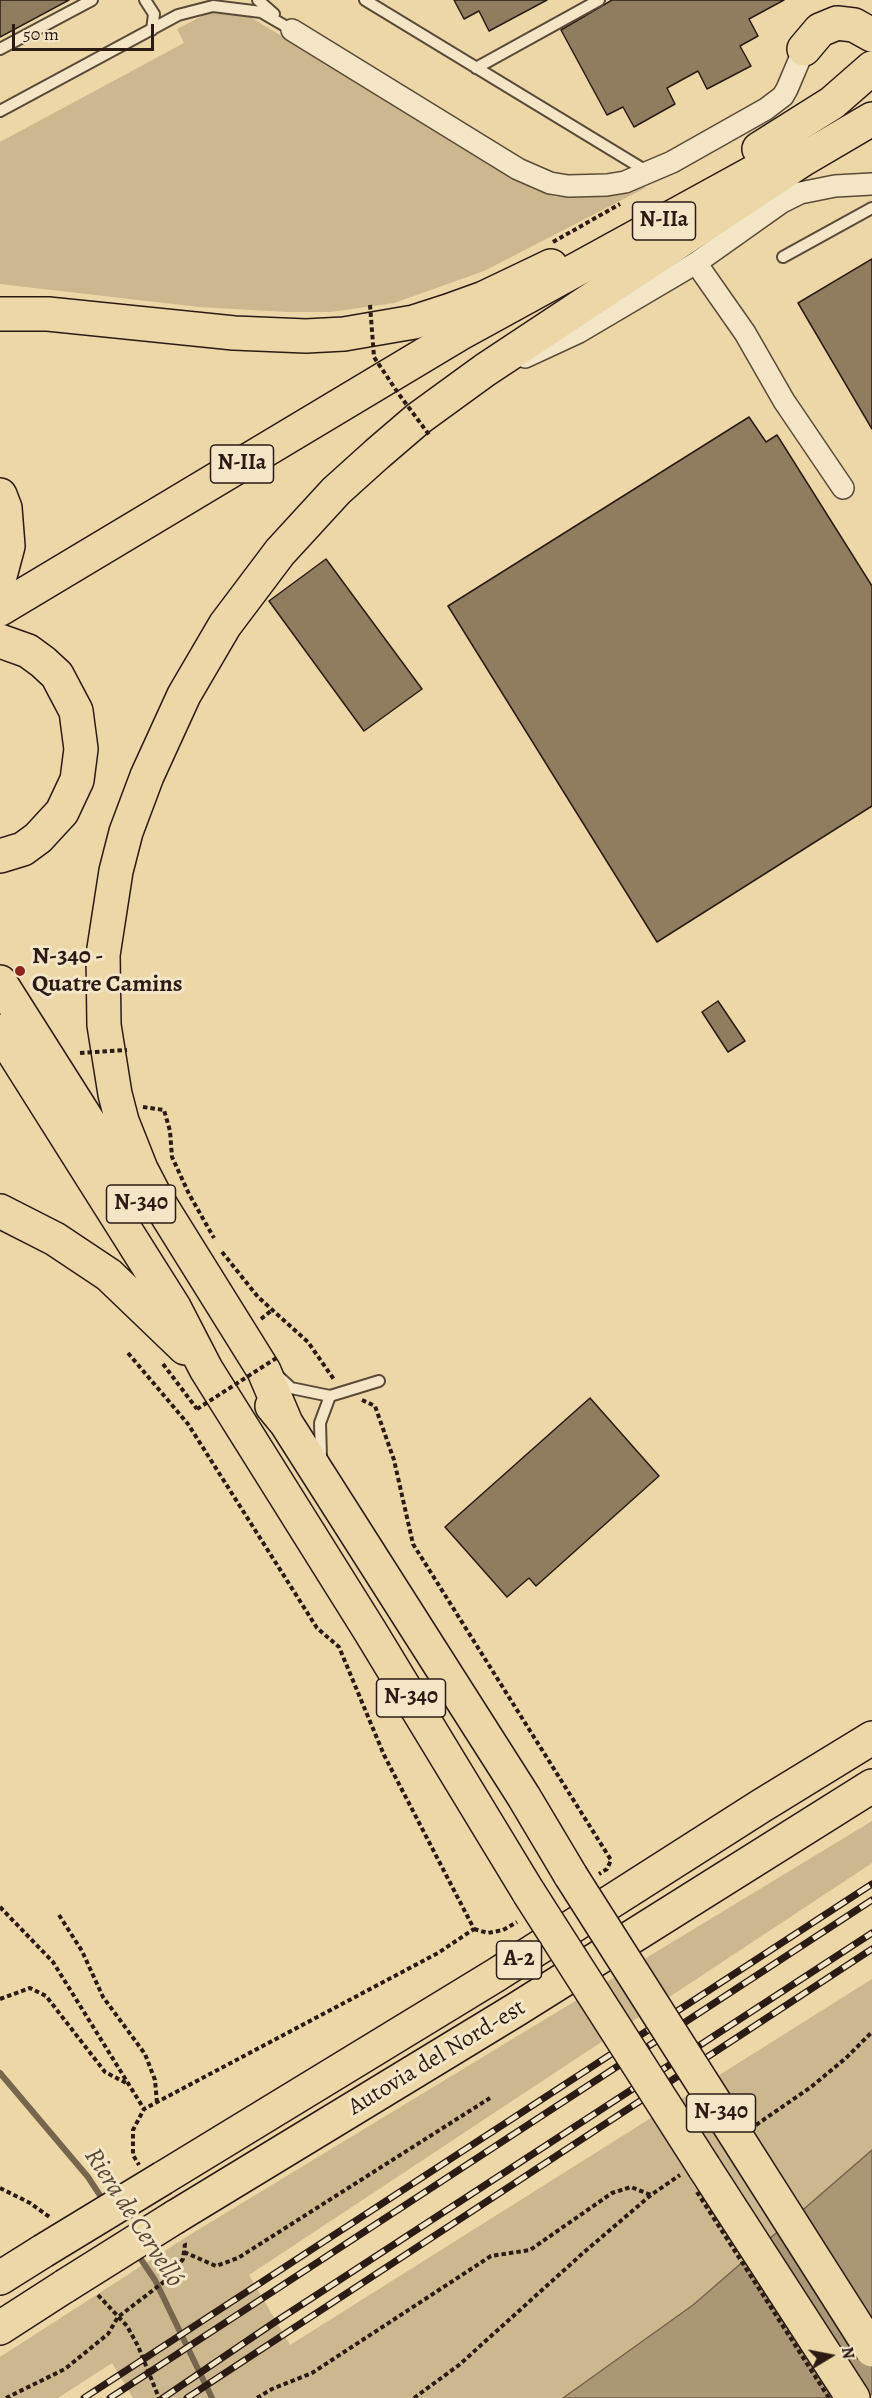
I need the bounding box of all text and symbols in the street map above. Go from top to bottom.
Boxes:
scale bar [15,12,158,50]
text: 50 m [23,22,59,46]
road number: N-IIa [632,202,696,240]
road number: N-IIa [210,445,274,483]
place label: N-340 - Quatre Camins [32,943,183,999]
marker: N-340 - Quatre Camins [13,964,27,978]
road number: N-340 [106,1185,176,1223]
road number: N-340 [376,1679,446,1717]
road number: A-2 [496,1941,542,1979]
street label: Autovia del Nord-est [343,1994,531,2122]
road number: N-340 [686,2094,756,2132]
water label: Riera de Cervelló [77,2143,189,2293]
north arrow [800,2326,860,2386]
text: N [836,2345,860,2361]

